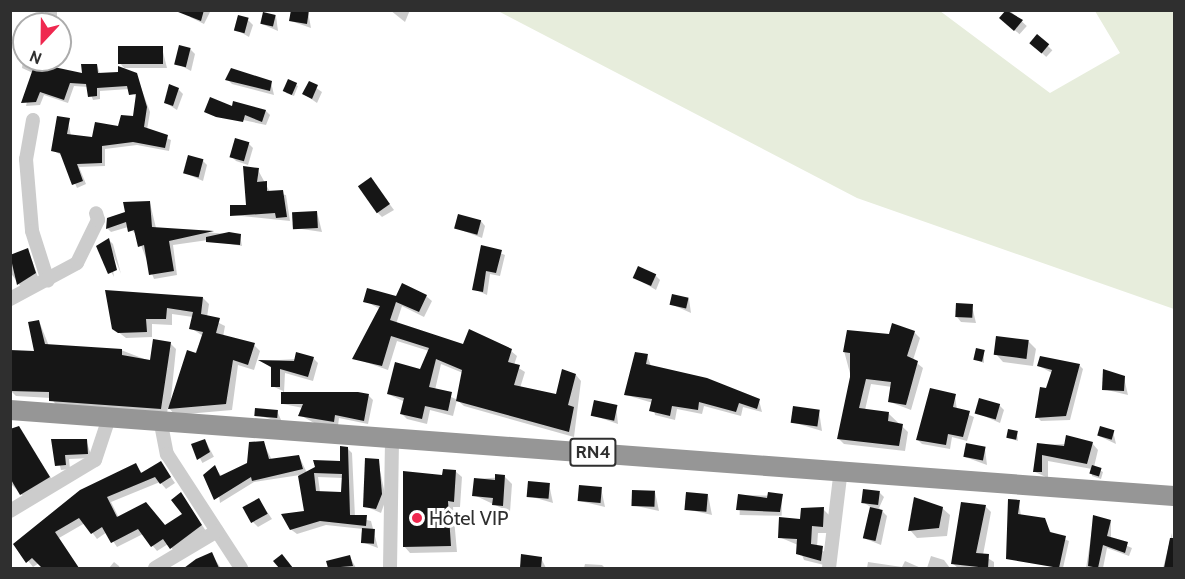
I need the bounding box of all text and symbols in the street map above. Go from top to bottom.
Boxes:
north arrow [12,12,72,72]
text: N [27,46,45,68]
road number: RN4 [569,437,617,467]
place label: Hôtel VIP [429,506,509,530]
marker: Hôtel VIP [410,511,424,525]

